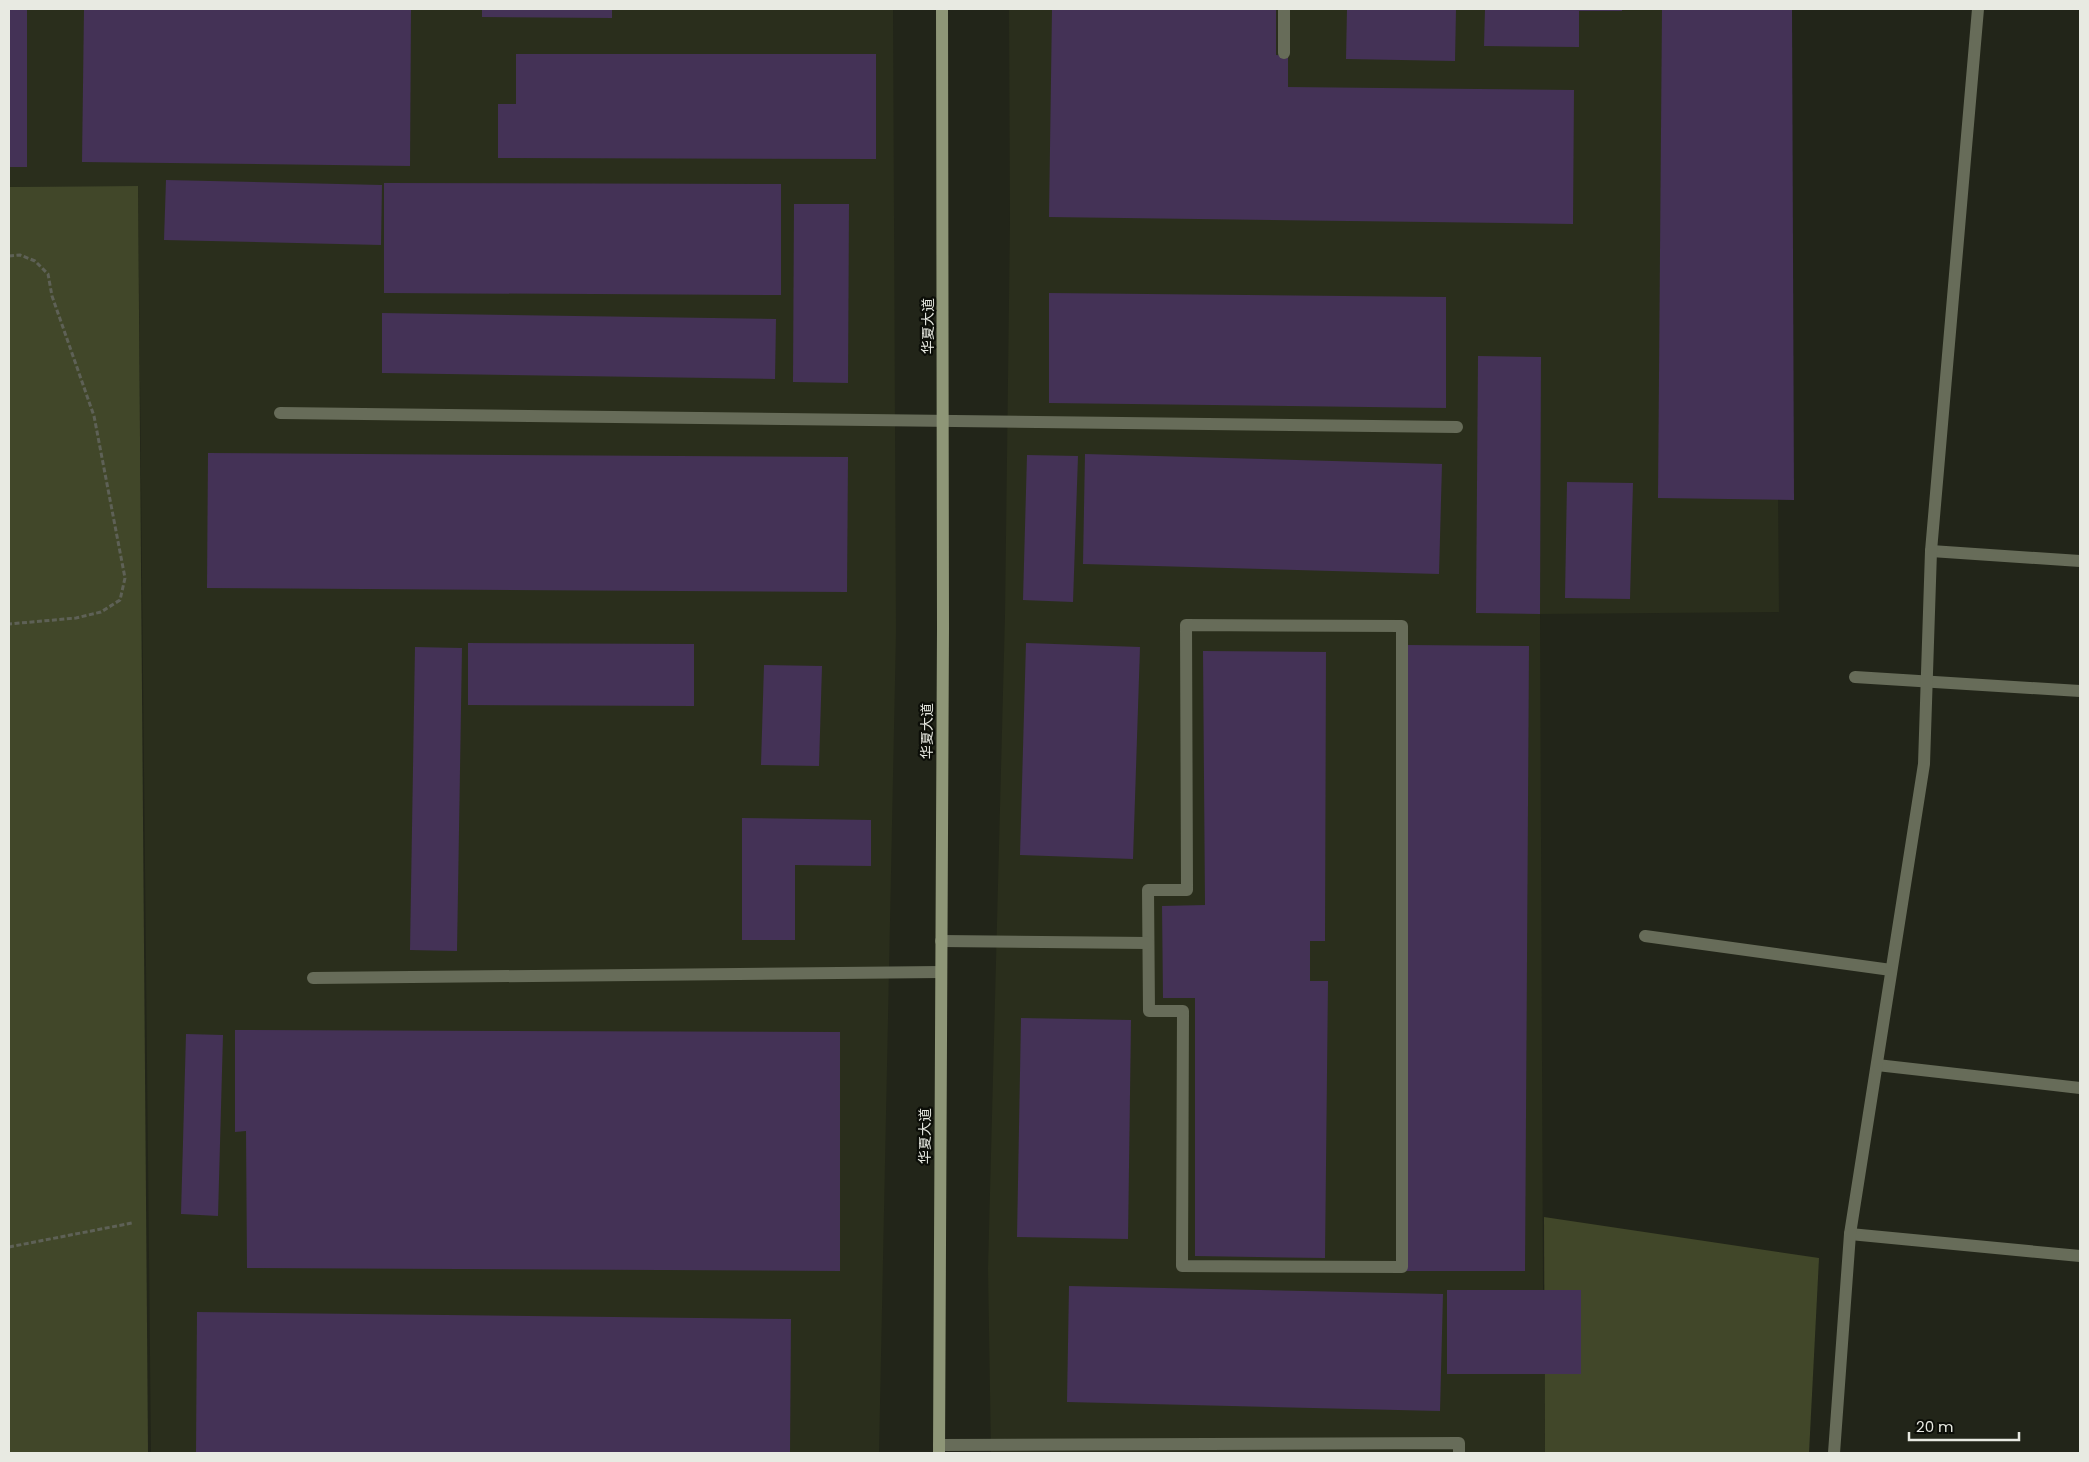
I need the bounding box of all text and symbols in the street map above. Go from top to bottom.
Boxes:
street label: 华夏大道 [918,298,938,354]
street label: 华夏大道 [917,703,937,759]
street label: 华夏大道 [915,1108,935,1164]
scale bar [1909,1410,2019,1442]
text: 20 m [1916,1416,1954,1437]

